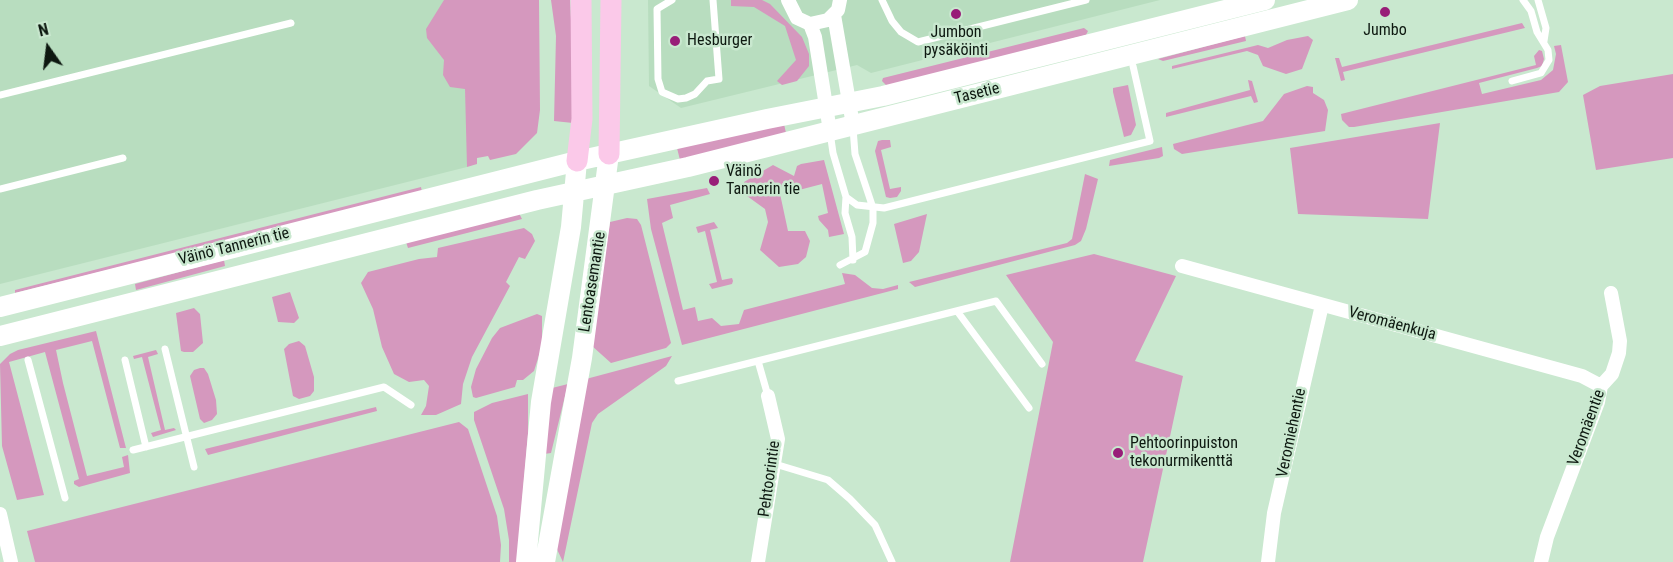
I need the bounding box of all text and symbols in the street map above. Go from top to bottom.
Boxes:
marker: Jumbo [1378,5,1392,19]
marker: Jumbon pysäköinti [949,7,963,21]
north arrow [18,18,78,78]
text: N [36,20,51,40]
place label: Jumbo [1363,21,1407,41]
place label: Jumbon pysäköinti [924,23,988,61]
place label: Hesburger [687,31,752,51]
marker: Hesburger [668,34,682,48]
street label: Tasetie [952,79,1002,109]
place label: Väinö Tannerin tie [726,162,800,200]
marker: Väinö Tannerin tie [707,174,721,188]
street label: Väinö Tannerin tie [177,224,291,270]
street label: Lentoasemantie [576,230,610,334]
street label: Veromäenkuja [1346,303,1438,345]
street label: Veromiehentie [1273,387,1311,479]
street label: Veromäentie [1564,387,1610,469]
place label: Pehtoorinpuiston tekonurmikenttä [1130,434,1238,472]
street label: Pehtoorintie [755,440,785,518]
marker: Pehtoorinpuiston tekonurmikenttä [1111,446,1125,460]

